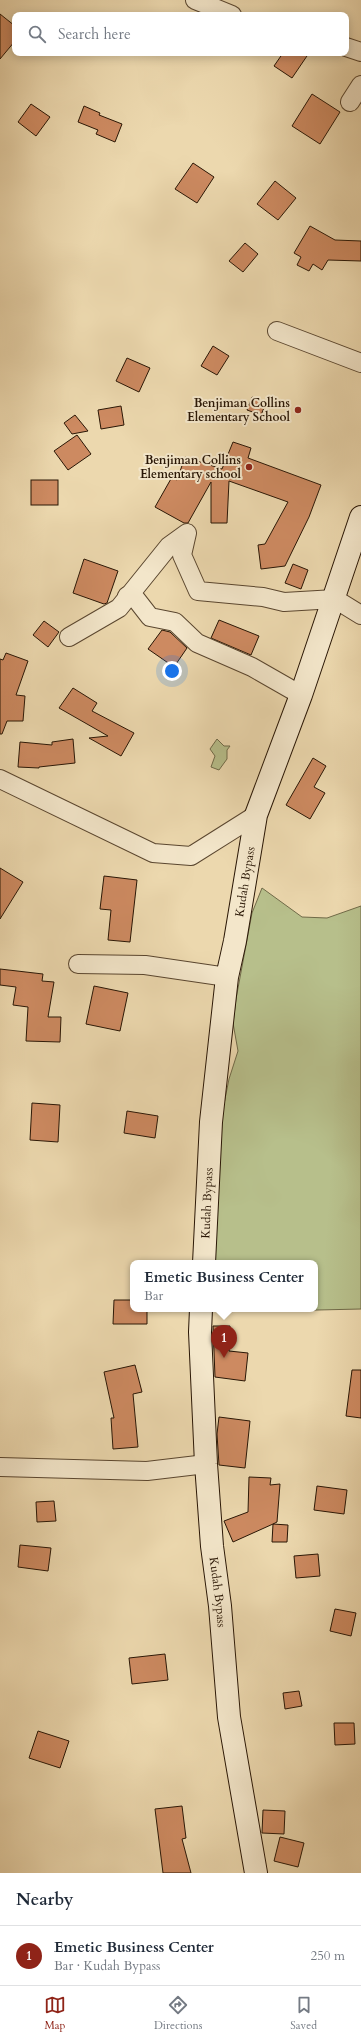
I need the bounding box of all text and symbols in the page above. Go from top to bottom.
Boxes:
search box [12,12,349,56]
icon: search [26,23,48,45]
text: Search here [58,24,131,44]
place label: Benjiman Collins Elementary School [187,395,290,425]
marker: Benjiman Collins Elementary School [293,405,303,415]
place label: Benjiman Collins Elementary school [140,452,241,482]
marker: Benjiman Collins Elementary school [244,462,254,472]
your location [162,661,182,681]
street label: Kudah Bypass [231,845,259,918]
street label: Kudah Bypass [197,1167,217,1239]
popup [130,1260,318,1312]
text: Emetic Business Center [144,1267,304,1287]
text: Bar [144,1287,163,1305]
pin: 1 [211,1325,237,1358]
street label: Kudah Bypass [206,1556,230,1628]
text: Nearby [16,1888,73,1911]
text: Emetic Business Center [54,1937,214,1957]
text: 1 [26,1947,32,1965]
text: 250 m [311,1947,345,1965]
text: Bar · Kudah Bypass [54,1957,160,1975]
tab: Map [44,1994,66,2033]
tab: Directions [154,1994,202,2033]
tab: Saved [290,1994,317,2033]

